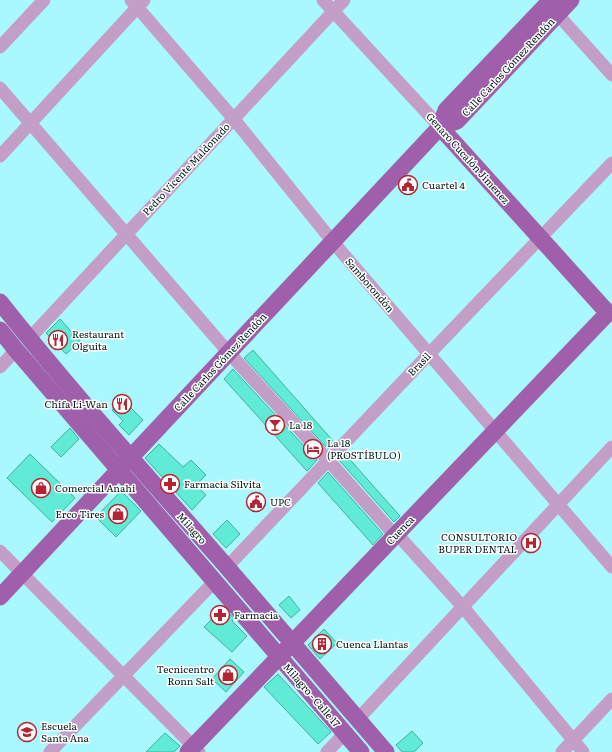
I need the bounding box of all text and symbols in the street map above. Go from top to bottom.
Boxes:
street label: Calle Carlos Gómez Rendón [458,14,558,119]
street label: Genaro Cucalón Jimenez [423,109,514,207]
street label: Pedro Vicente Maldonado [139,119,233,218]
public building icon: Cuartel 4 [397,174,419,196]
place label: Cuartel 4 [422,177,466,192]
street label: Samborondón [342,254,399,315]
street label: Calle Carlos Gómez Rendón [170,309,270,414]
place label: Restaurant Olguita [72,326,124,353]
restaurant icon: Restaurant Olguita [47,329,69,351]
street label: Brasil [404,348,434,379]
restaurant icon: Chifa Li-Wan [111,393,133,415]
place label: Chifa Li-Wan [44,396,108,411]
bar icon: La 18 [264,414,286,436]
place label: La 18 [289,417,313,432]
place label: La 18 (PROSTÍBULO) [327,435,401,462]
hotel icon: La 18 (PROSTÍBULO) [302,438,324,460]
pharmacy icon: Farmacia Silvita [159,473,181,495]
place label: Farmacia Silvita [184,476,262,491]
shop icon: Comercial Anahi [30,477,52,499]
place label: Comercial Anahi [55,480,136,495]
public building icon: UPC [245,491,267,513]
place label: UPC [270,494,291,509]
shop icon: Erco Tires [107,503,129,525]
place label: Erco Tires [55,506,104,521]
street label: Milagro [174,508,211,547]
street label: Cuenca [382,511,418,548]
place label: CONSULTORIO BUPER DENTAL [438,529,517,556]
hospital icon: CONSULTORIO BUPER DENTAL [520,532,542,554]
pharmacy icon: Farmacia [209,604,231,626]
place label: Farmacia [234,607,279,622]
building icon: Cuenca Llantas [311,633,333,655]
place label: Cuenca Llantas [336,636,409,651]
street label: Milagro - Calle 17 [280,659,344,730]
place label: Tecnicentro Ronn Salt [157,661,214,688]
shop icon: Tecnicentro Ronn Salt [217,664,239,686]
place label: Escuela Santa Ana [41,718,90,745]
school or university icon: Escuela Santa Ana [16,721,38,743]

